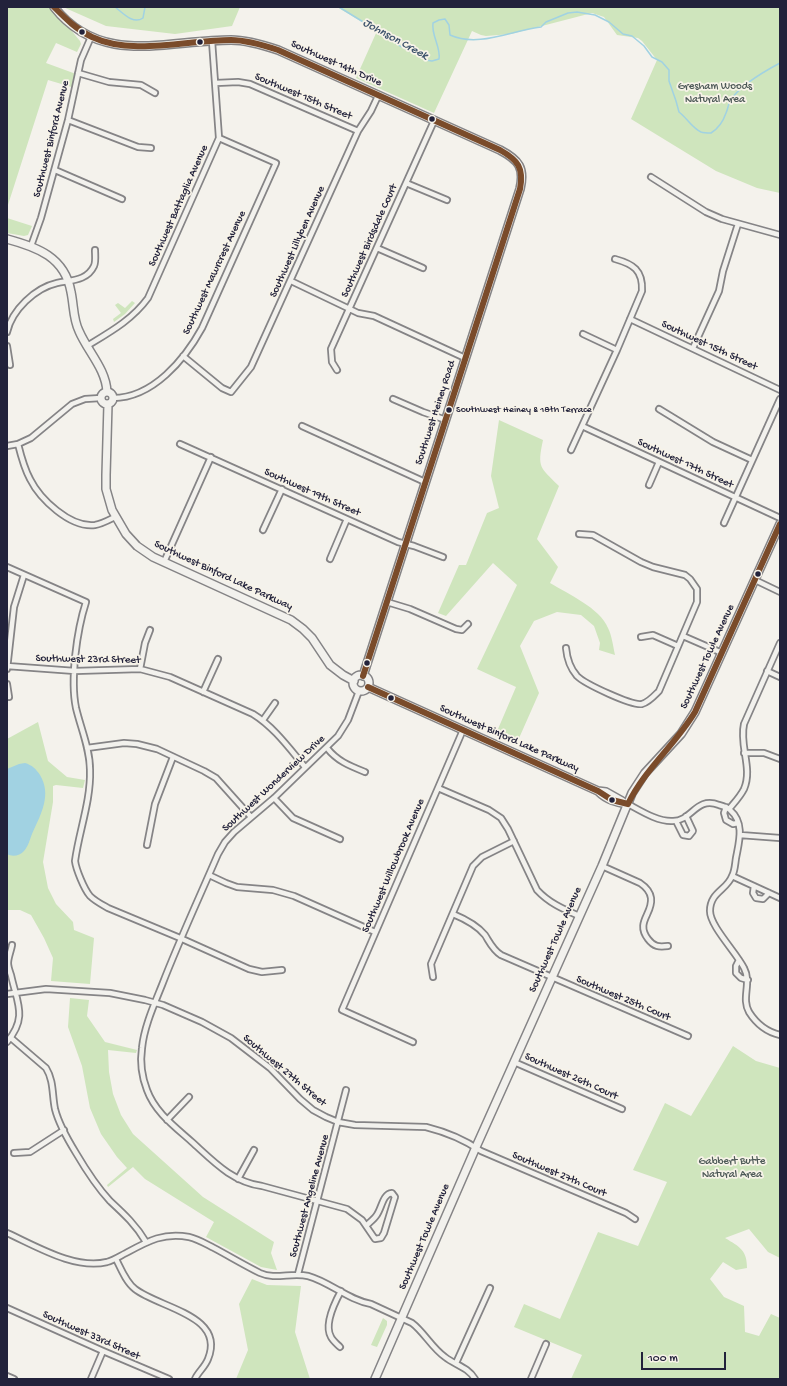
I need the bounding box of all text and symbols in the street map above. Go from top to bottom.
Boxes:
water label: Johnson Creek [360,16,430,64]
unlabelled marker [77,27,87,37]
unlabelled marker [195,37,205,47]
street label: Southwest 14th Drive [288,38,384,90]
street label: Southwest 15th Street [252,71,354,123]
street label: Southwest Binford Avenue [31,79,73,199]
park label: Gresham Woods Natural Area [678,80,752,106]
unlabelled marker [427,114,437,124]
street label: Southwest Battaglia Avenue [146,143,212,269]
street label: Southwest Birdsdale Court [339,182,401,300]
street label: Southwest Lillyben Avenue [267,184,329,300]
street label: Southwest Mawrcrest Avenue [180,209,250,337]
street label: Southwest 15th Street [659,318,759,374]
street label: Southwest Heiney Road [413,359,459,467]
place label: Southwest Heiney & 18th Terrace [456,404,592,416]
marker: Southwest Heiney & 18th Terrace [444,405,454,415]
street label: Southwest 17th Street [635,436,735,492]
street label: Southwest 19th Street [262,466,362,520]
street label: Southwest Binford Lake Parkway [152,538,294,614]
unlabelled marker [753,569,763,579]
street label: Southwest Towle Avenue [678,603,738,711]
street label: Southwest 23rd Street [35,652,141,668]
unlabelled marker [362,658,372,668]
unlabelled marker [386,693,396,703]
street label: Southwest Binford Lake Parkway [437,702,581,776]
street label: Southwest Wonderview Drive [220,733,328,835]
unlabelled marker [607,795,617,805]
street label: Southwest Willowbrook Avenue [360,797,428,935]
street label: Southwest Towle Avenue [527,885,585,995]
street label: Southwest 25th Court [574,973,672,1025]
street label: Southwest 27th Street [239,1032,329,1110]
street label: Southwest 26th Court [522,1050,620,1104]
street label: Southwest Angeline Avenue [287,1133,333,1259]
street label: Southwest 27th Court [510,1149,608,1201]
park label: Gabbert Butte Natural Area [699,1155,765,1181]
street label: Southwest Towle Avenue [397,1182,453,1292]
street label: Southwest 33rd Street [40,1309,142,1363]
scale bar [643,1344,728,1370]
text: 100 m [648,1352,678,1366]

